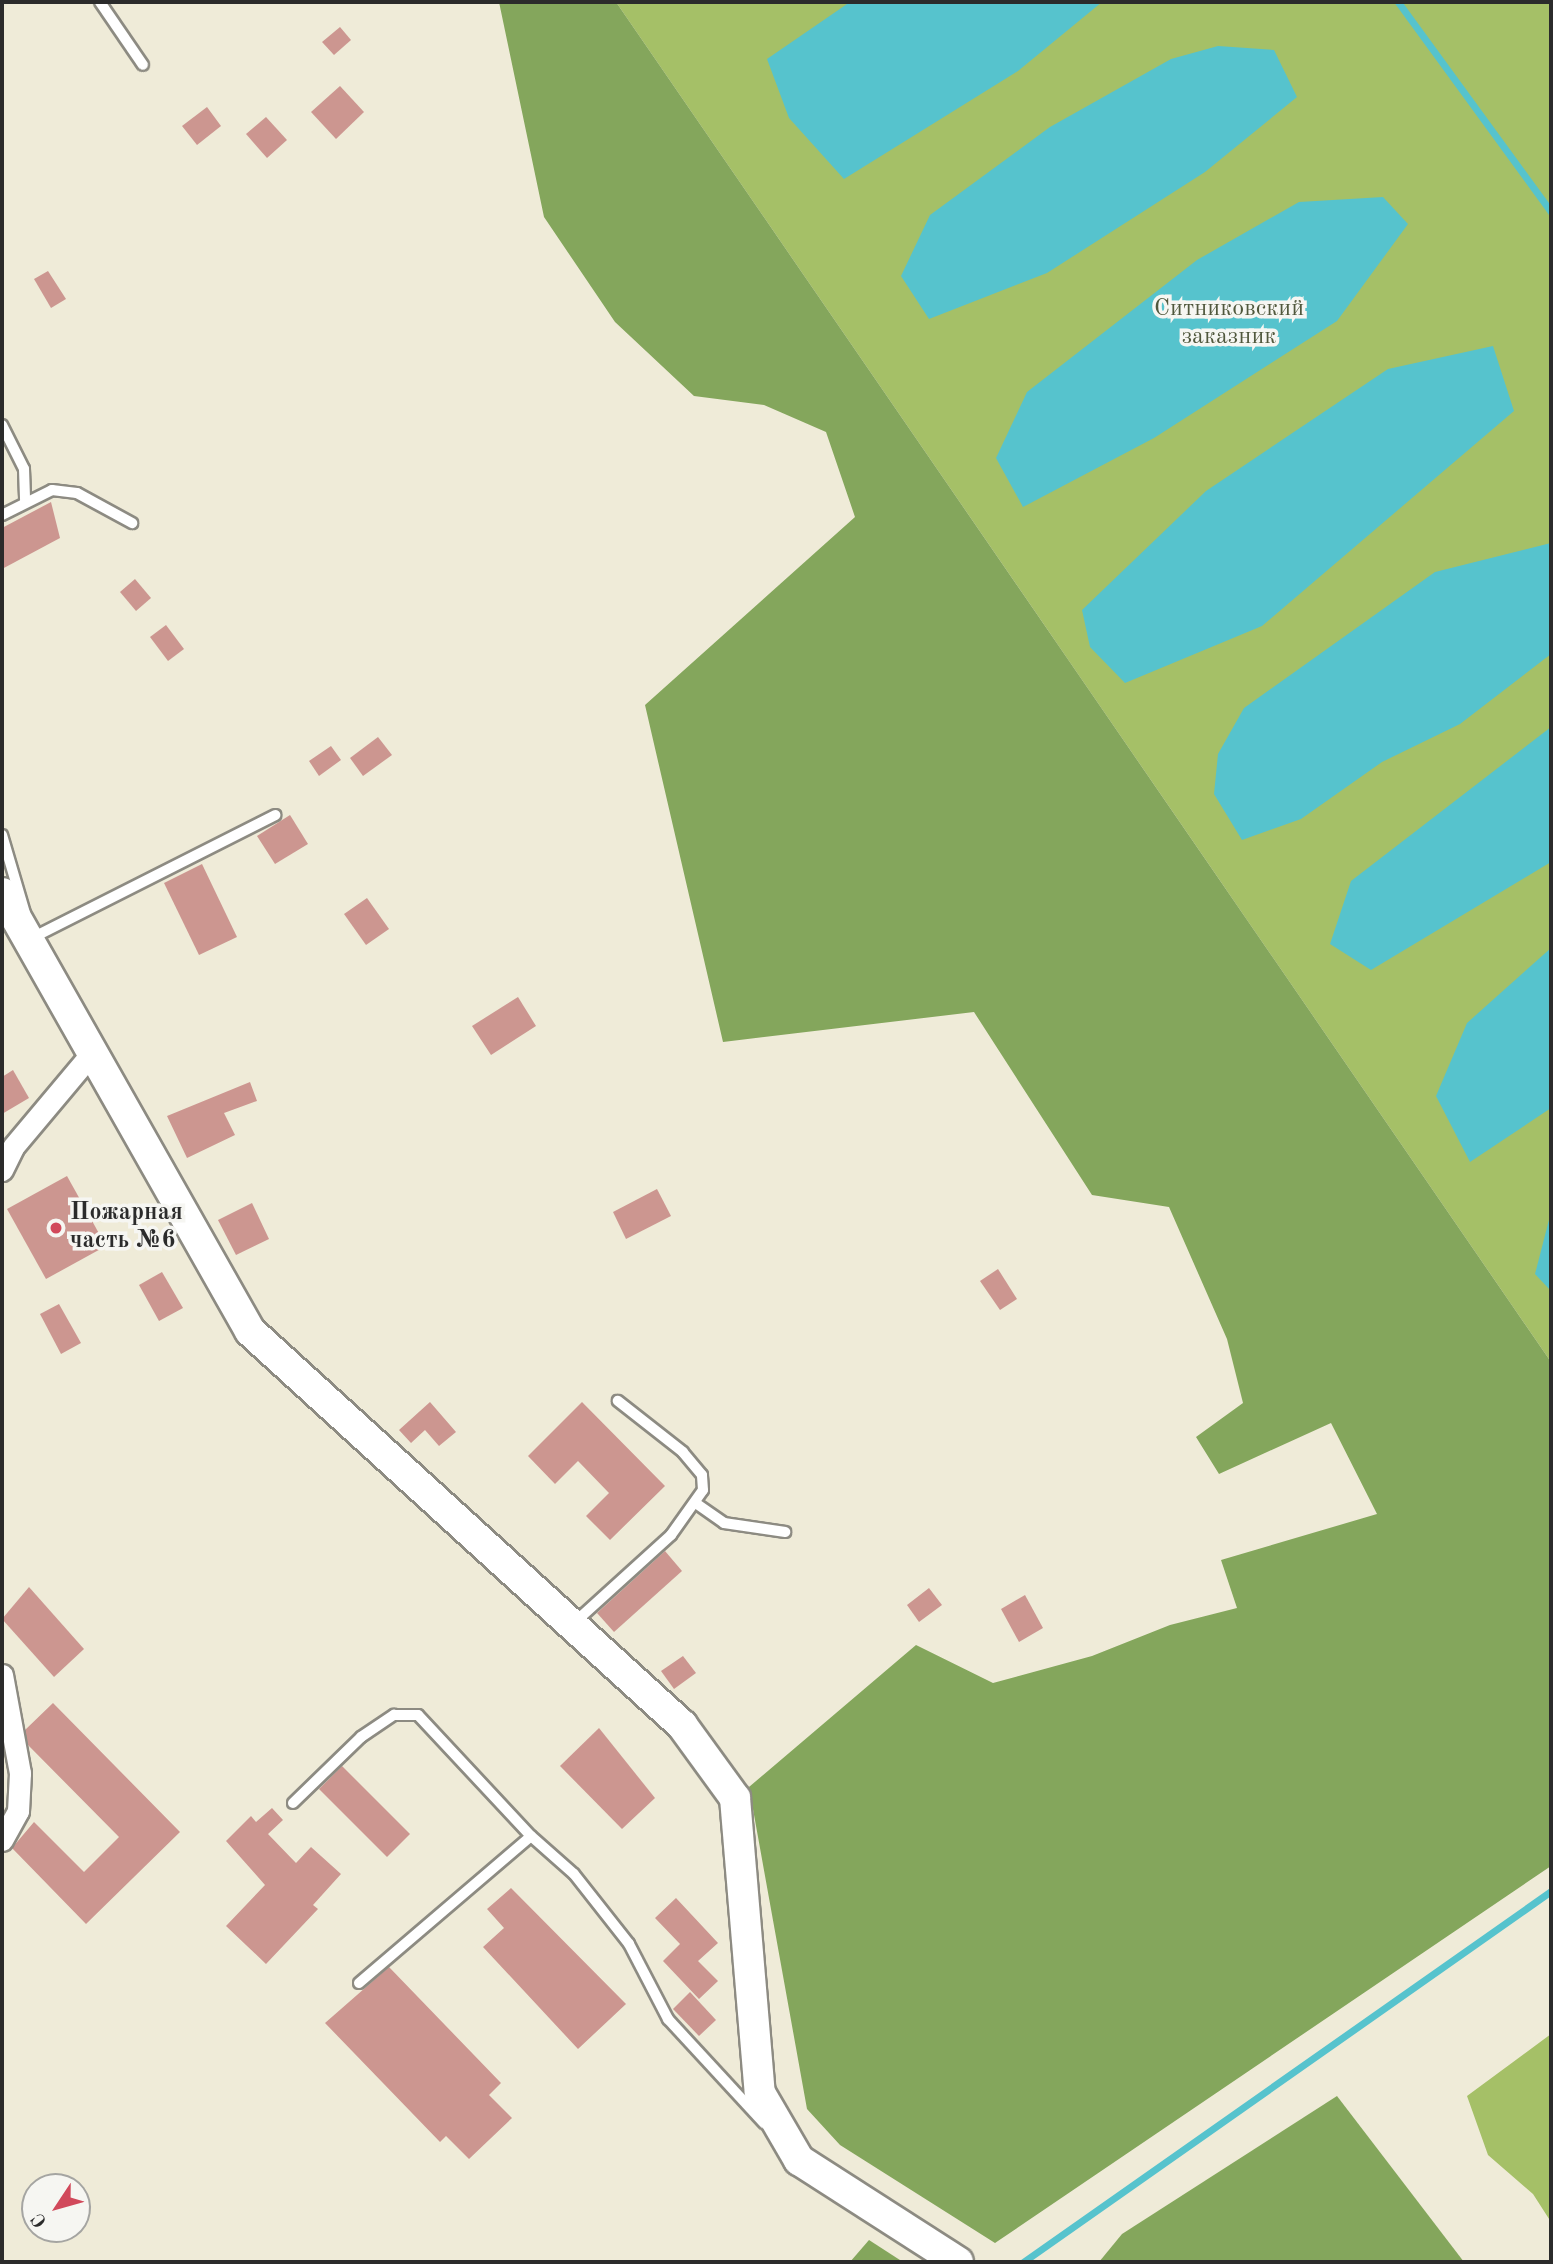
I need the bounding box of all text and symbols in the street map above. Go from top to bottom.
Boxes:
park label: Ситниковский заказник [1154,296,1304,352]
place label: Пожарная часть №6 [70,1200,183,1256]
marker: Пожарная часть №6 [48,1220,64,1236]
north arrow [21,2173,91,2243]
text: С [29,2209,52,2230]

